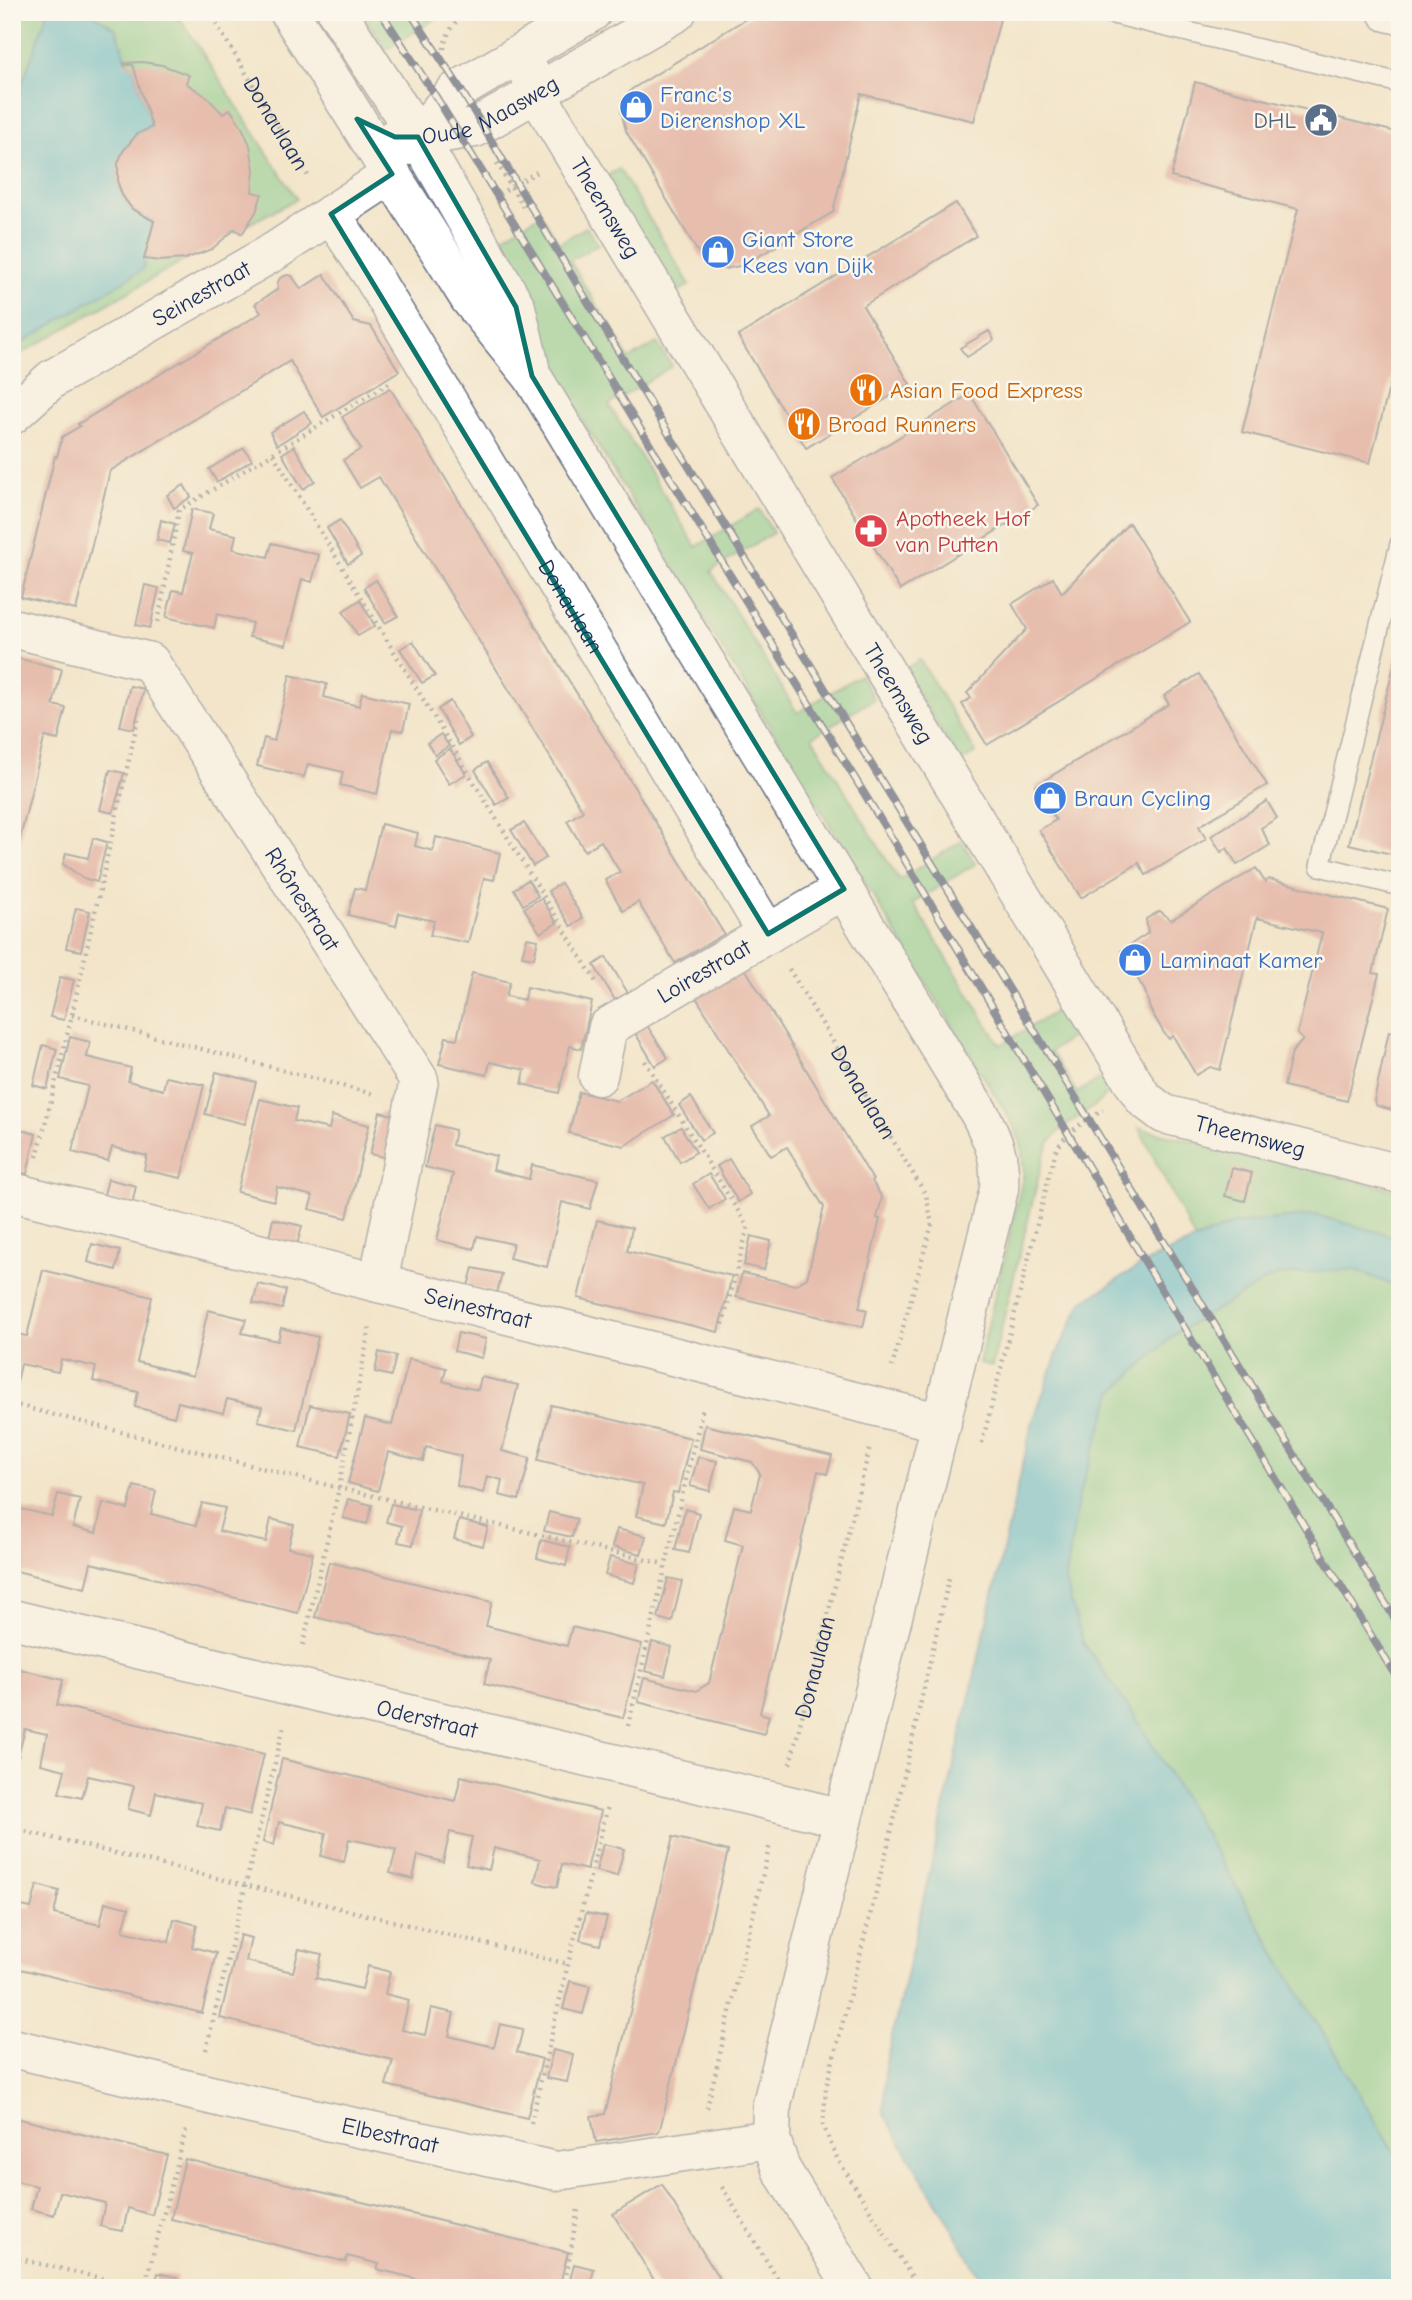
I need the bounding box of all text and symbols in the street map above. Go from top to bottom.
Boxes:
street label: Oude Maasweg [420,69,563,150]
street label: Donaulaan [238,72,315,175]
place label: Franc's Dierenshop XL [660,81,806,134]
shop icon: Franc's Dierenshop XL [617,88,655,126]
public building icon: DHL [1302,101,1340,139]
place label: DHL [1253,107,1296,134]
street label: Theemsweg [565,153,647,263]
place label: Giant Store Kees van Dijk [742,226,873,279]
shop icon: Giant Store Kees van Dijk [699,233,737,271]
street label: Seinestraat [147,254,257,332]
restaurant icon: Asian Food Express [847,371,885,409]
place label: Asian Food Express [890,377,1083,404]
restaurant icon: Broad Runners [785,405,823,443]
place label: Broad Runners [828,411,976,438]
place label: Apotheek Hof van Putten [895,505,1031,558]
pharmacy icon: Apotheek Hof van Putten [852,512,890,550]
street label: Donaulaan [533,555,610,658]
street label: Theemsweg [858,638,939,749]
shop icon: Braun Cycling [1031,779,1069,817]
place label: Braun Cycling [1074,785,1211,812]
street label: Rhônestraat [259,842,347,957]
street label: Loirestraat [652,932,757,1009]
shop icon: Laminaat Kamer [1116,941,1154,979]
place label: Laminaat Kamer [1160,947,1323,974]
street label: Donaulaan [825,1040,902,1144]
street label: Theemsweg [1192,1109,1308,1163]
street label: Seinestraat [422,1281,535,1334]
street label: Donaulaan [789,1613,840,1721]
street label: Oderstraat [374,1693,482,1744]
street label: Elbestraat [339,2111,442,2159]

